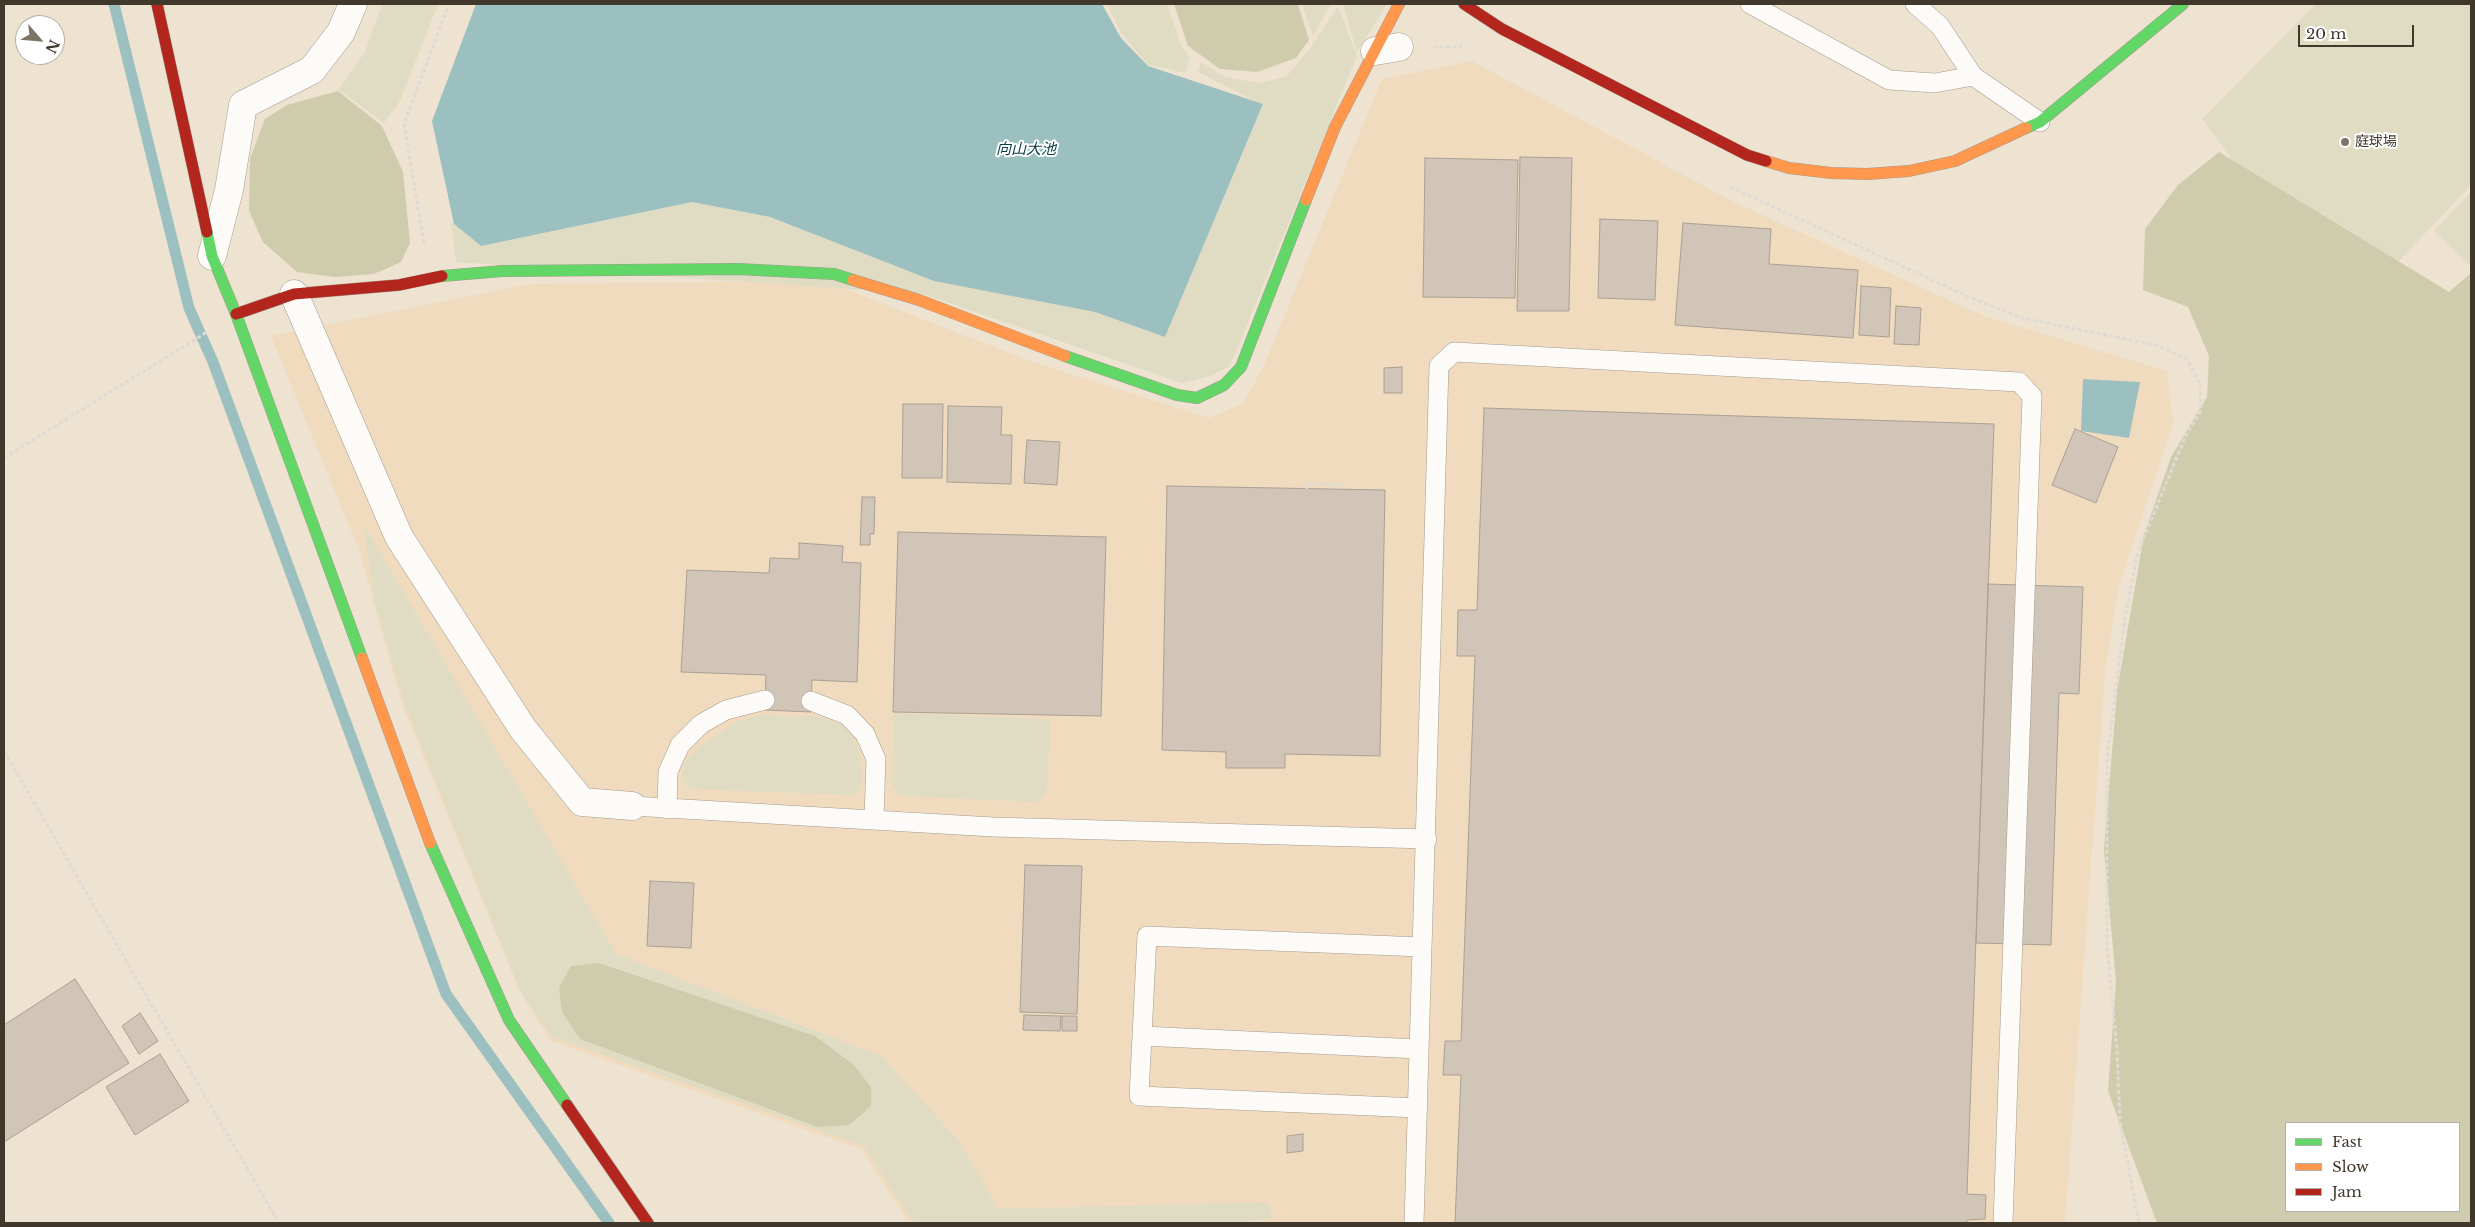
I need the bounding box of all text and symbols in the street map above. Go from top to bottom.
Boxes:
north arrow [15,15,65,65]
scale bar [2300,15,2416,47]
text: 20 m [2306,24,2346,43]
text: N [41,36,63,56]
place label: 庭球場 [2355,134,2397,150]
marker: 庭球場 [2339,136,2351,148]
water label: 向山大池 [996,141,1056,159]
legend [2285,1122,2460,1212]
text: Fast [2332,1132,2362,1151]
text: Slow [2332,1157,2369,1176]
text: Jam [2332,1182,2362,1201]

